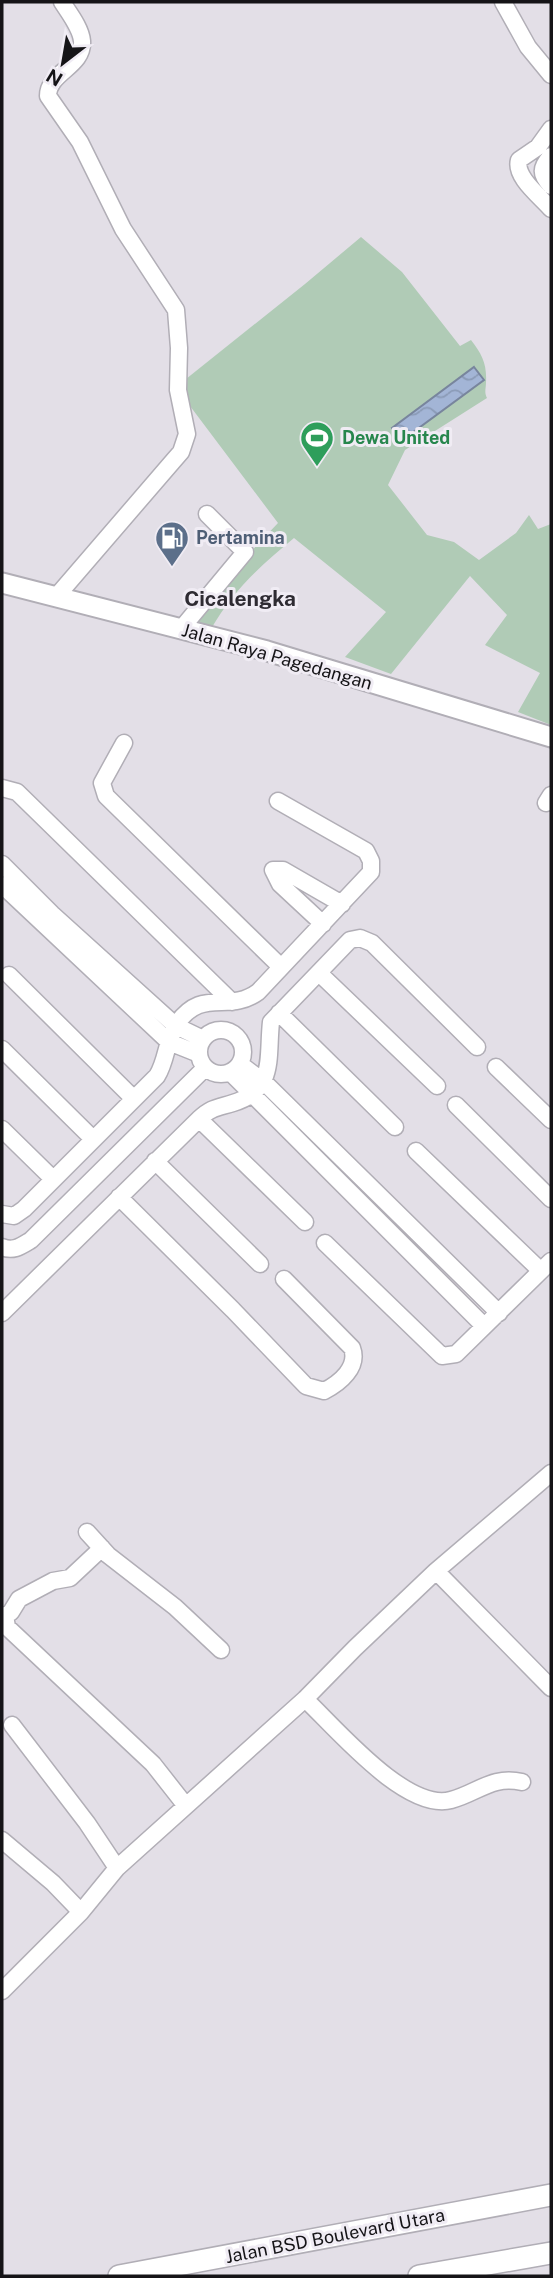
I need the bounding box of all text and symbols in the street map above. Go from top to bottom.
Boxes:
north arrow [28,28,98,98]
text: N [42,64,66,91]
sports icon: Dewa United [298,419,336,468]
place label: Dewa United [342,427,450,448]
fuel station icon: Pertamina [153,519,191,568]
place label: Pertamina [196,527,285,548]
district label: Cicalengka [184,586,296,611]
street label: Jalan Raya Pagedangan [179,619,375,694]
street label: Jalan BSD Boulevard Utara [223,2204,446,2267]

